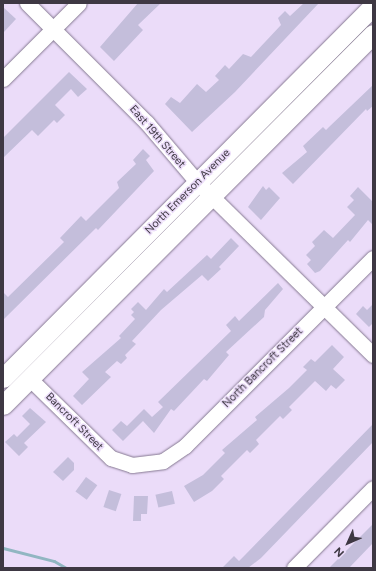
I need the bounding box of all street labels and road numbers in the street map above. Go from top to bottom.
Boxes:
street label: East 19th Street [126,103,188,171]
street label: North Emerson Avenue [143,147,233,237]
street label: North Bancroft Street [220,325,306,411]
street label: Bancroft Street [42,390,106,454]

